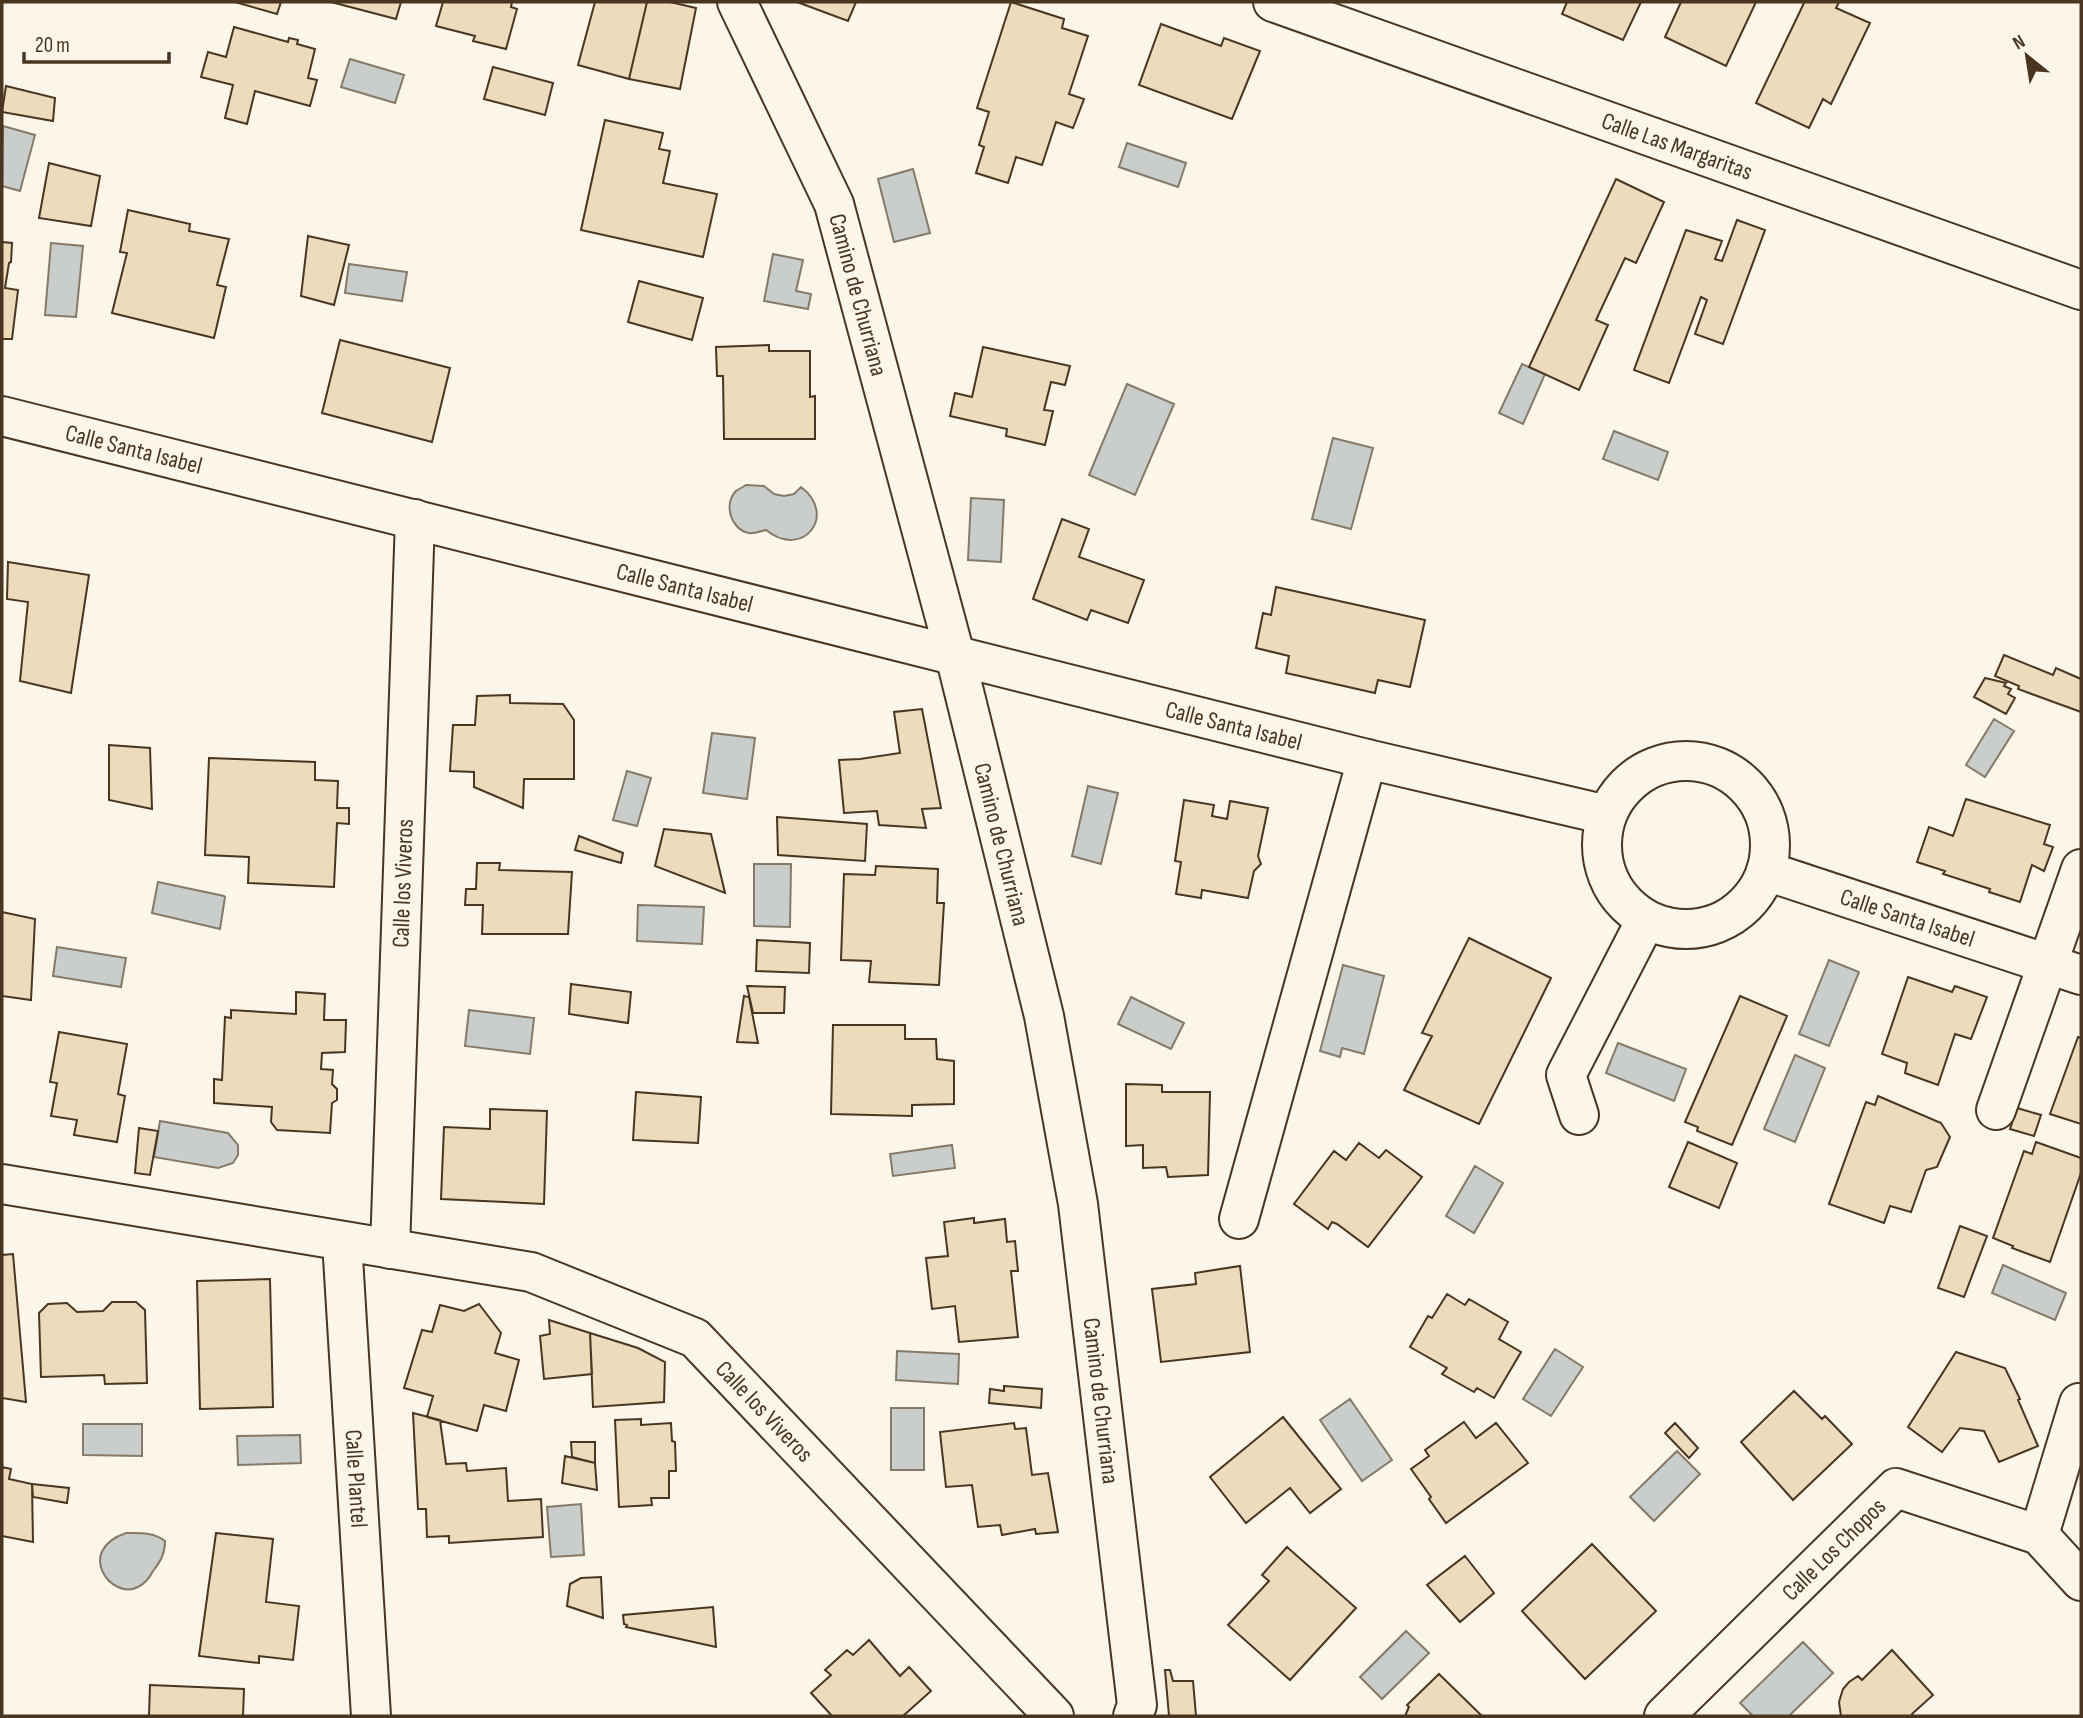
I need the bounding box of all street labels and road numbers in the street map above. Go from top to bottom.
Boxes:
street label: Calle Las Margaritas [1598,106,1756,186]
street label: Camino de Churriana [823,210,894,379]
street label: Calle Santa Isabel [63,418,205,480]
street label: Calle Santa Isabel [613,556,756,619]
street label: Calle Santa Isabel [1162,694,1305,757]
street label: Camino de Churriana [968,760,1036,929]
street label: Calle los Viveros [386,818,419,948]
street label: Calle Santa Isabel [1837,882,1978,953]
street label: Camino de Churriana [1077,1316,1125,1485]
street label: Calle los Viveros [710,1354,819,1468]
street label: Calle Plantel [339,1429,374,1529]
street label: Calle Los Chopos [1776,1492,1892,1607]

